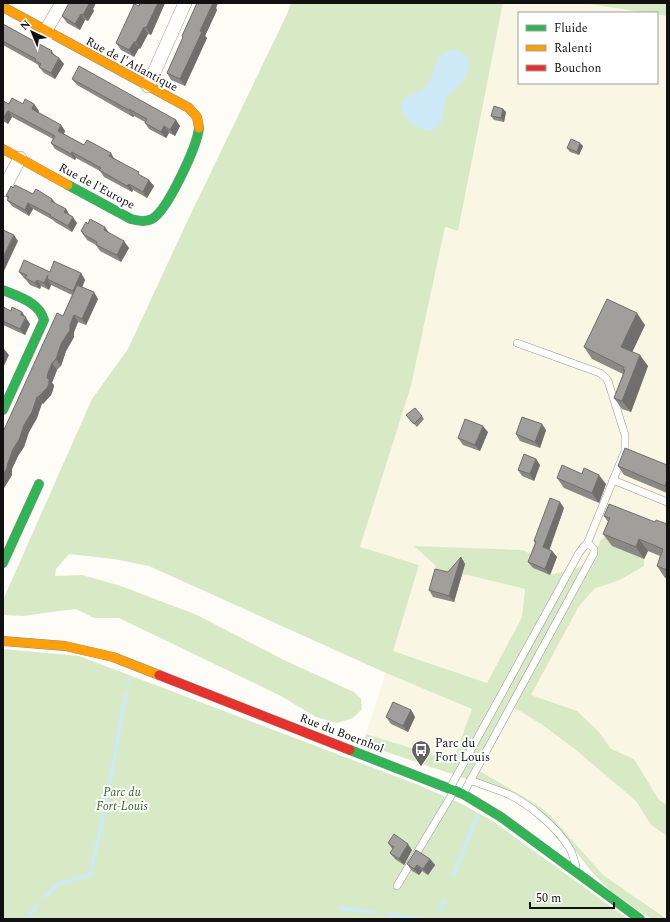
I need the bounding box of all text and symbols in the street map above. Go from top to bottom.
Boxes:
north arrow [12,12,52,52]
legend [518,12,658,84]
text: N [16,16,35,34]
text: Fluide [554,19,588,38]
street label: Rue de l'Atlantique [82,32,181,97]
text: Ralenti [554,39,592,58]
text: Bouchon [554,59,601,78]
street label: Rue de l'Europe [55,158,138,215]
street label: Rue du Boernhol [297,709,387,758]
place label: Parc du Fort Louis [435,734,490,767]
bus stop icon: Parc du Fort Louis [410,739,432,767]
park label: Parc du Fort-Louis [96,783,149,816]
scale bar [530,884,614,910]
text: 50 m [536,889,561,908]

